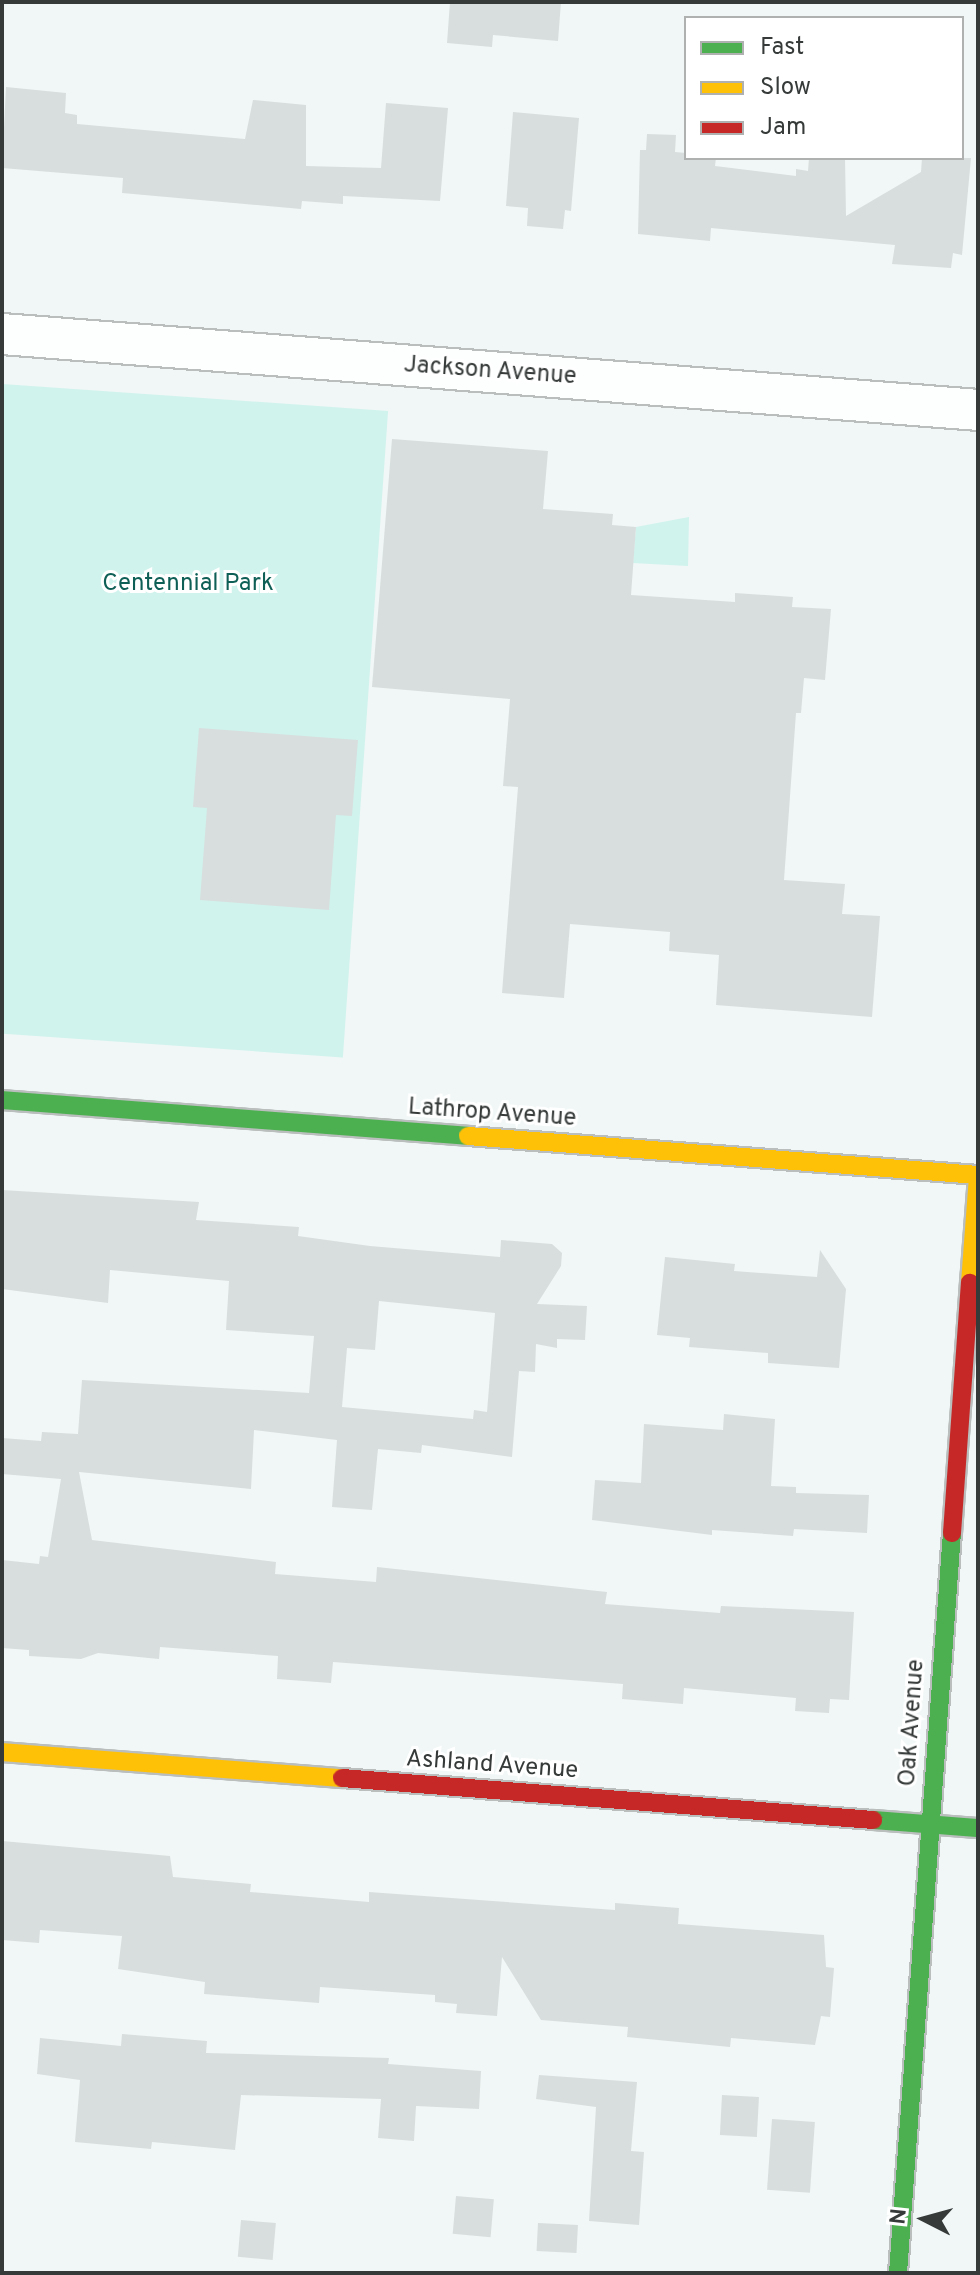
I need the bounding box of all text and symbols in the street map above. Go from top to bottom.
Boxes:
legend [684,16,964,160]
text: Fast [760,33,804,63]
text: Slow [760,73,811,103]
text: Jam [760,113,806,143]
street label: Jackson Avenue [402,352,578,392]
park label: Centennial Park [102,571,274,599]
street label: Lathrop Avenue [406,1094,578,1134]
street label: Oak Avenue [894,1658,932,1788]
street label: Ashland Avenue [405,1746,579,1786]
north arrow [884,2179,964,2259]
text: N [885,2207,914,2226]

